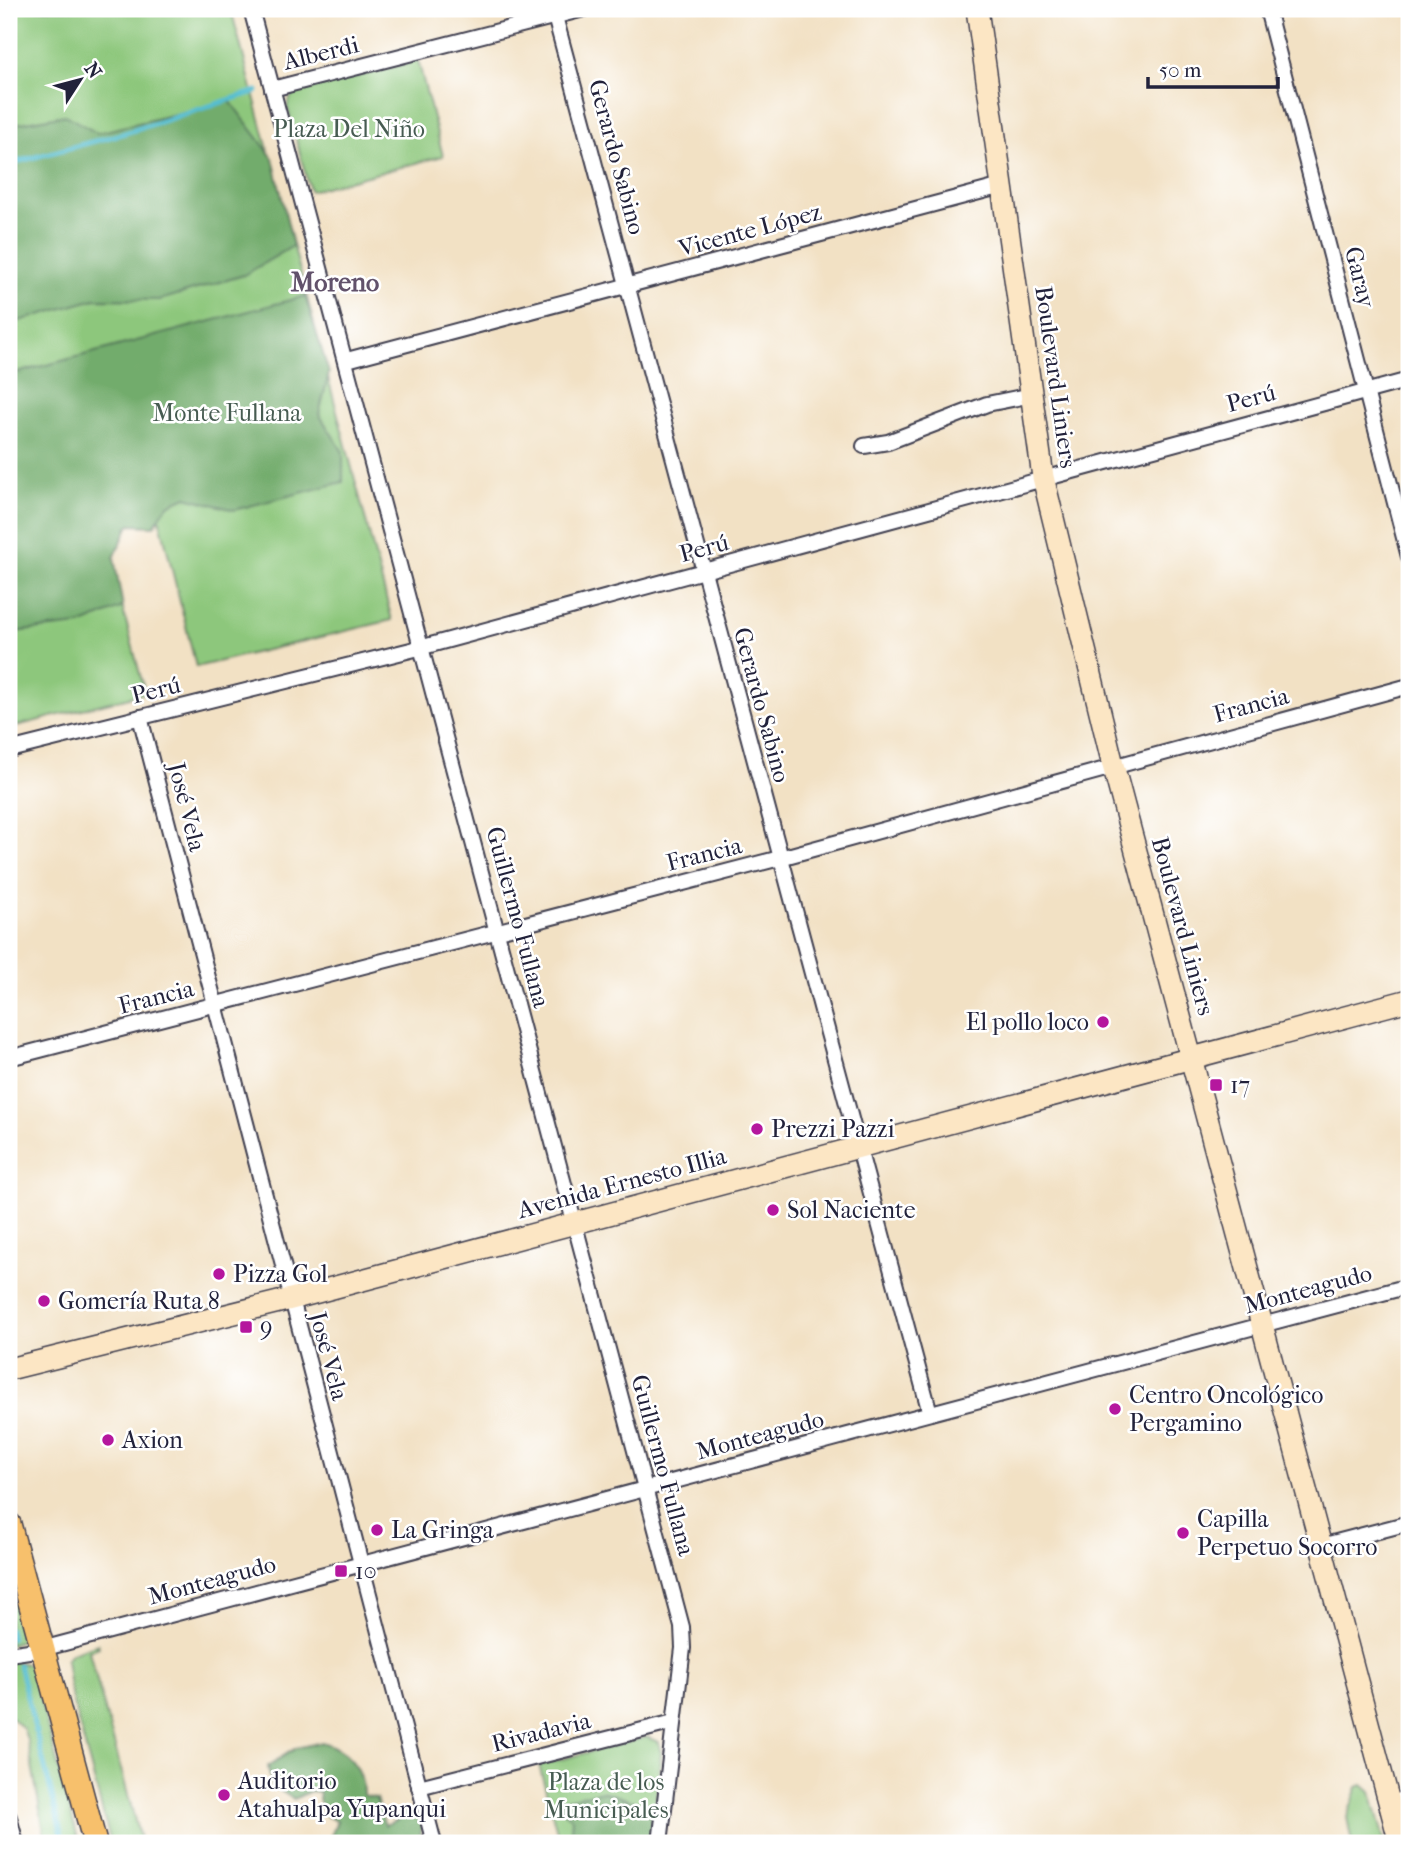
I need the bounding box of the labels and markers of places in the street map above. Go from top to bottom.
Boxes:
place label: El pollo loco [966,1008,1089,1036]
marker: El pollo loco [1095,1014,1111,1030]
place label: 17 [1230,1071,1250,1099]
marker: 17 [1208,1077,1224,1093]
place label: Prezzi Pazzi [771,1115,895,1143]
marker: Prezzi Pazzi [749,1121,765,1137]
place label: Sol Naciente [787,1196,916,1224]
marker: Sol Naciente [765,1202,781,1218]
place label: Pizza Gol [233,1260,328,1288]
marker: Pizza Gol [211,1266,227,1282]
place label: Gomería Ruta 8 [58,1287,220,1315]
marker: Gomería Ruta 8 [36,1293,52,1309]
place label: 9 [260,1313,273,1341]
marker: 9 [238,1319,254,1335]
place label: Centro Oncológico Pergamino [1129,1381,1323,1437]
marker: Centro Oncológico Pergamino [1107,1401,1123,1417]
place label: Axion [121,1426,183,1454]
marker: Axion [100,1432,116,1448]
place label: Capilla Perpetuo Socorro [1197,1505,1378,1561]
place label: La Gringa [391,1516,495,1544]
marker: La Gringa [369,1522,385,1538]
marker: Capilla Perpetuo Socorro [1175,1525,1191,1541]
place label: 10 [355,1557,377,1585]
marker: 10 [333,1563,349,1579]
place label: Auditorio Atahualpa Yupanqui [237,1767,446,1823]
marker: Auditorio Atahualpa Yupanqui [216,1787,232,1803]

